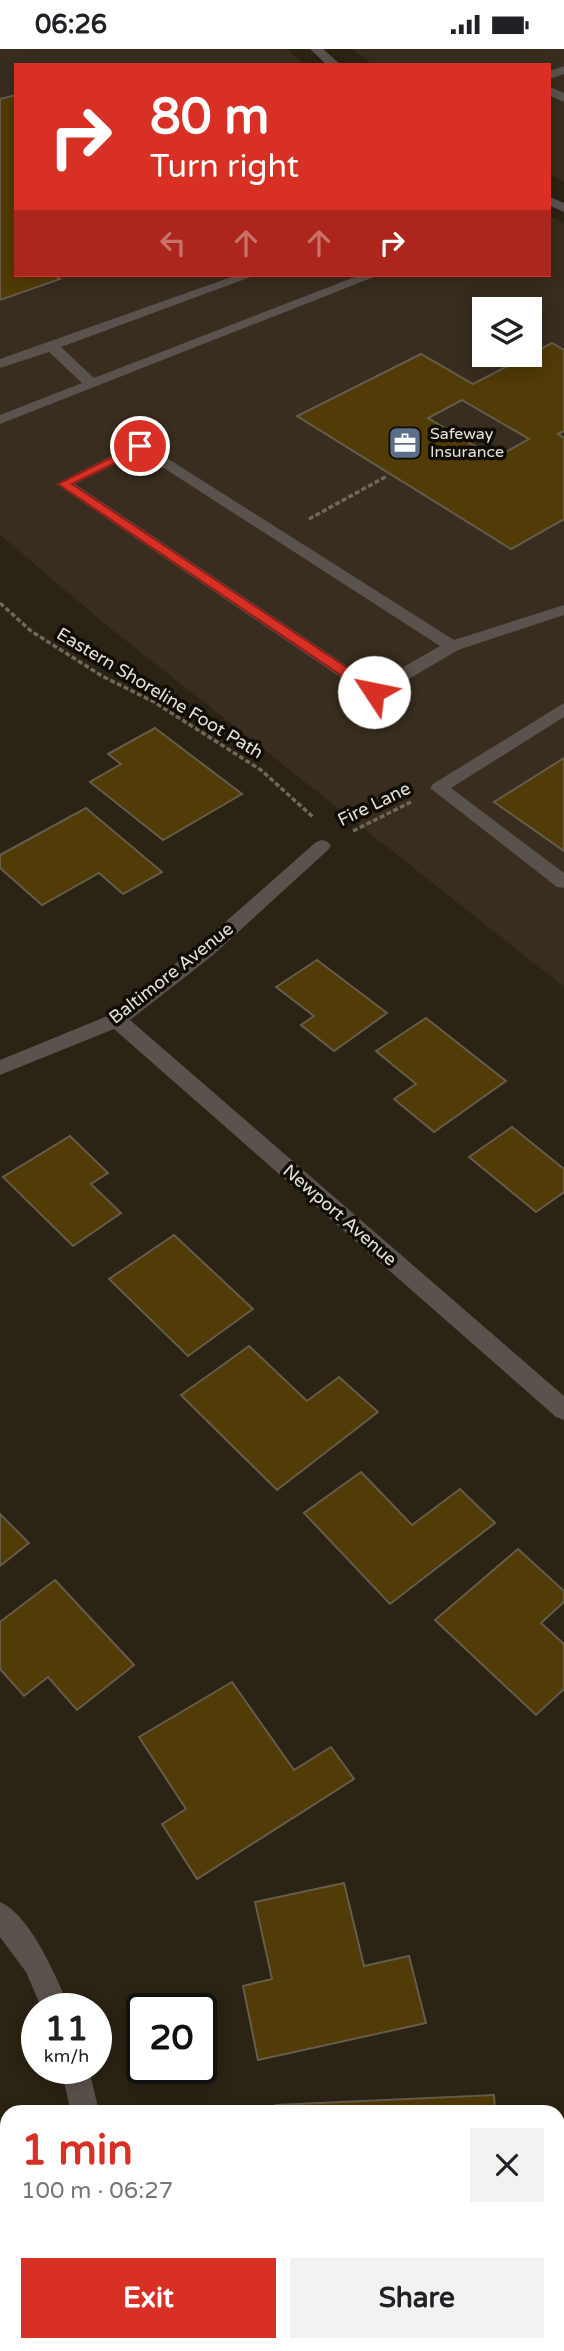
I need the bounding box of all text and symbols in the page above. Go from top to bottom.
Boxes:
text: 06:26 [35,9,107,40]
text: 80 m [150,88,269,147]
icon: right [35,91,126,182]
text: Turn right [150,148,299,186]
icon: left [154,224,192,262]
icon: ahead [227,224,265,262]
icon: ahead [300,224,338,262]
icon: right [373,224,411,262]
map controls [472,297,542,367]
button: layers [472,297,542,367]
pin [110,416,170,476]
office icon: Safeway Insurance [386,424,424,462]
place label: Safeway Insurance [430,424,504,462]
icon: arrive [121,427,159,465]
street label: Eastern Shoreline Foot Path [53,623,267,763]
position arrow [337,655,411,729]
street label: Fire Lane [334,777,414,831]
street label: Baltimore Avenue [104,918,238,1028]
street label: Newport Avenue [279,1160,401,1270]
speed limit sign: 20 [126,1993,217,2084]
text: 11 [45,2008,88,2050]
text: km/h [44,2045,89,2067]
text: 1 min [21,2125,133,2176]
button: close [470,2128,544,2202]
text: 100 m · 06:27 [21,2177,173,2205]
button: Exit [21,2258,276,2338]
button: Share [290,2258,544,2338]

